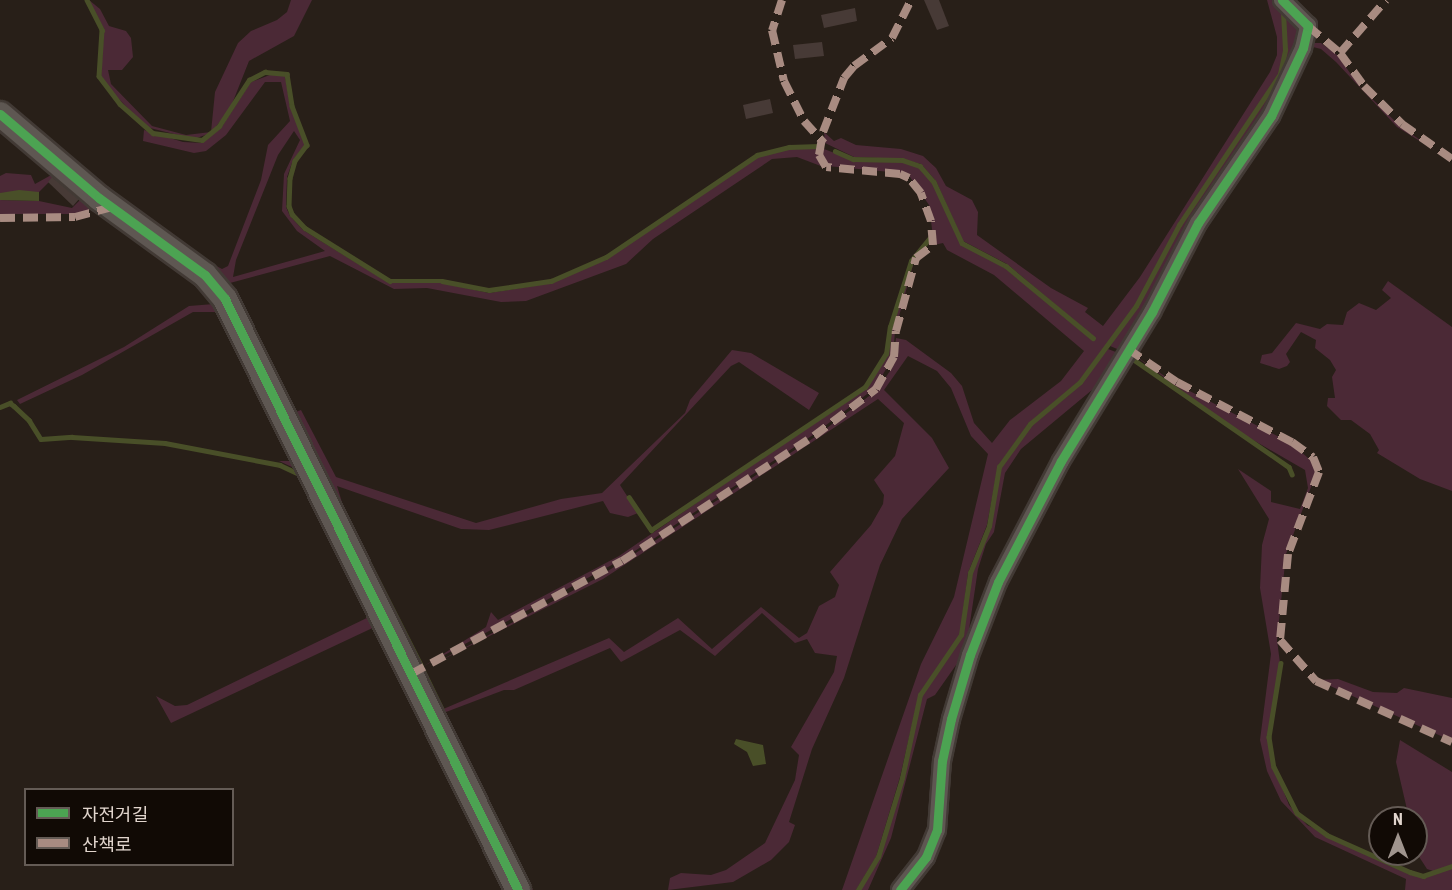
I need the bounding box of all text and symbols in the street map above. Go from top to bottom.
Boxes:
legend [24,788,234,866]
text: 자전거길 [82,804,148,825]
north arrow [1368,806,1428,866]
text: N [1393,810,1403,829]
text: 산책로 [82,834,132,855]

